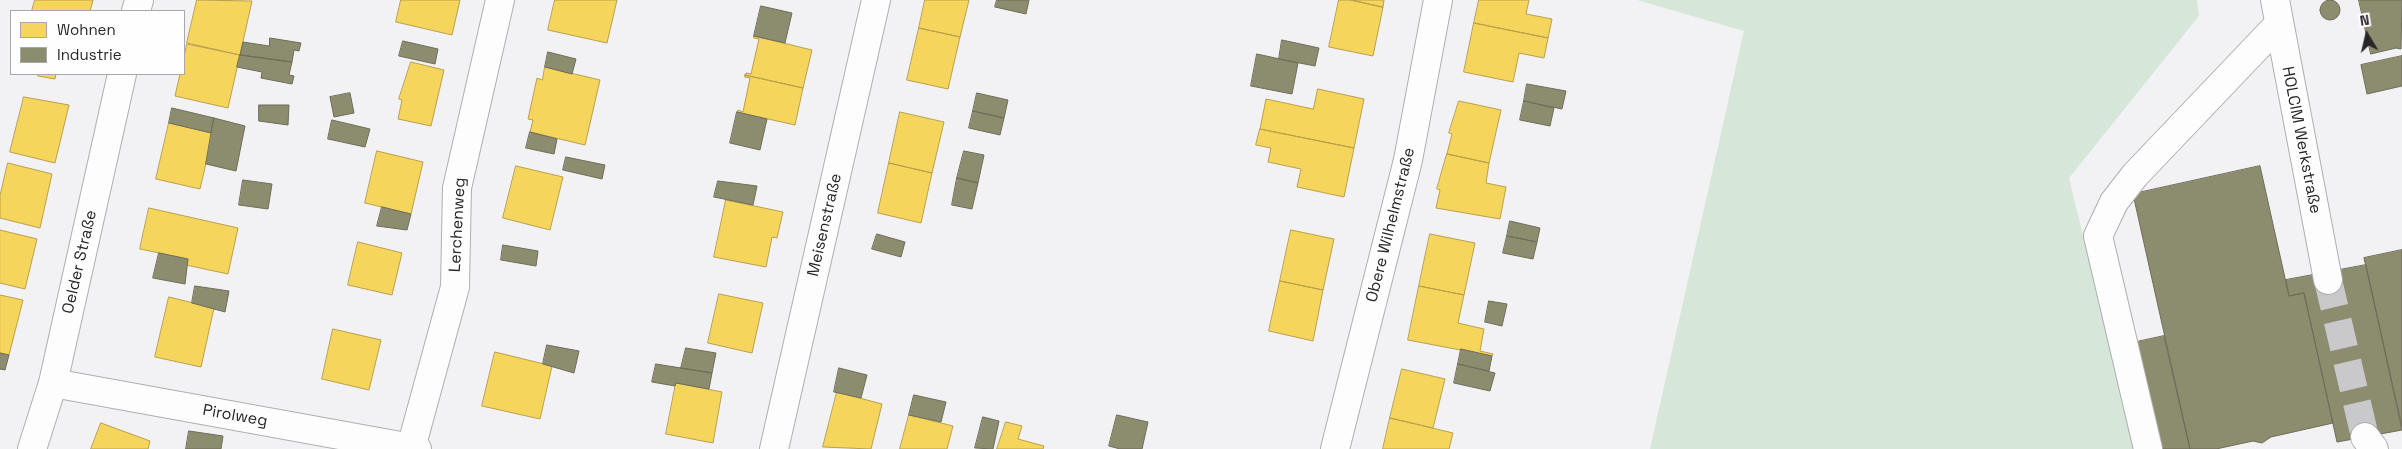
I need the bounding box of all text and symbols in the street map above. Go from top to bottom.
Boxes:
legend [10,10,185,75]
north arrow [2342,10,2392,60]
text: N [2359,11,2371,30]
text: Wohnen [57,20,116,39]
text: Industrie [57,45,122,64]
street label: HOLCIM Werkstraße [2277,65,2325,215]
street label: Obere Wilhelmstraße [1362,146,1420,304]
street label: Meisenstraße [804,172,846,278]
street label: Lerchenweg [446,177,470,273]
street label: Oelder Straße [59,208,101,316]
street label: Pirolweg [201,401,269,431]

